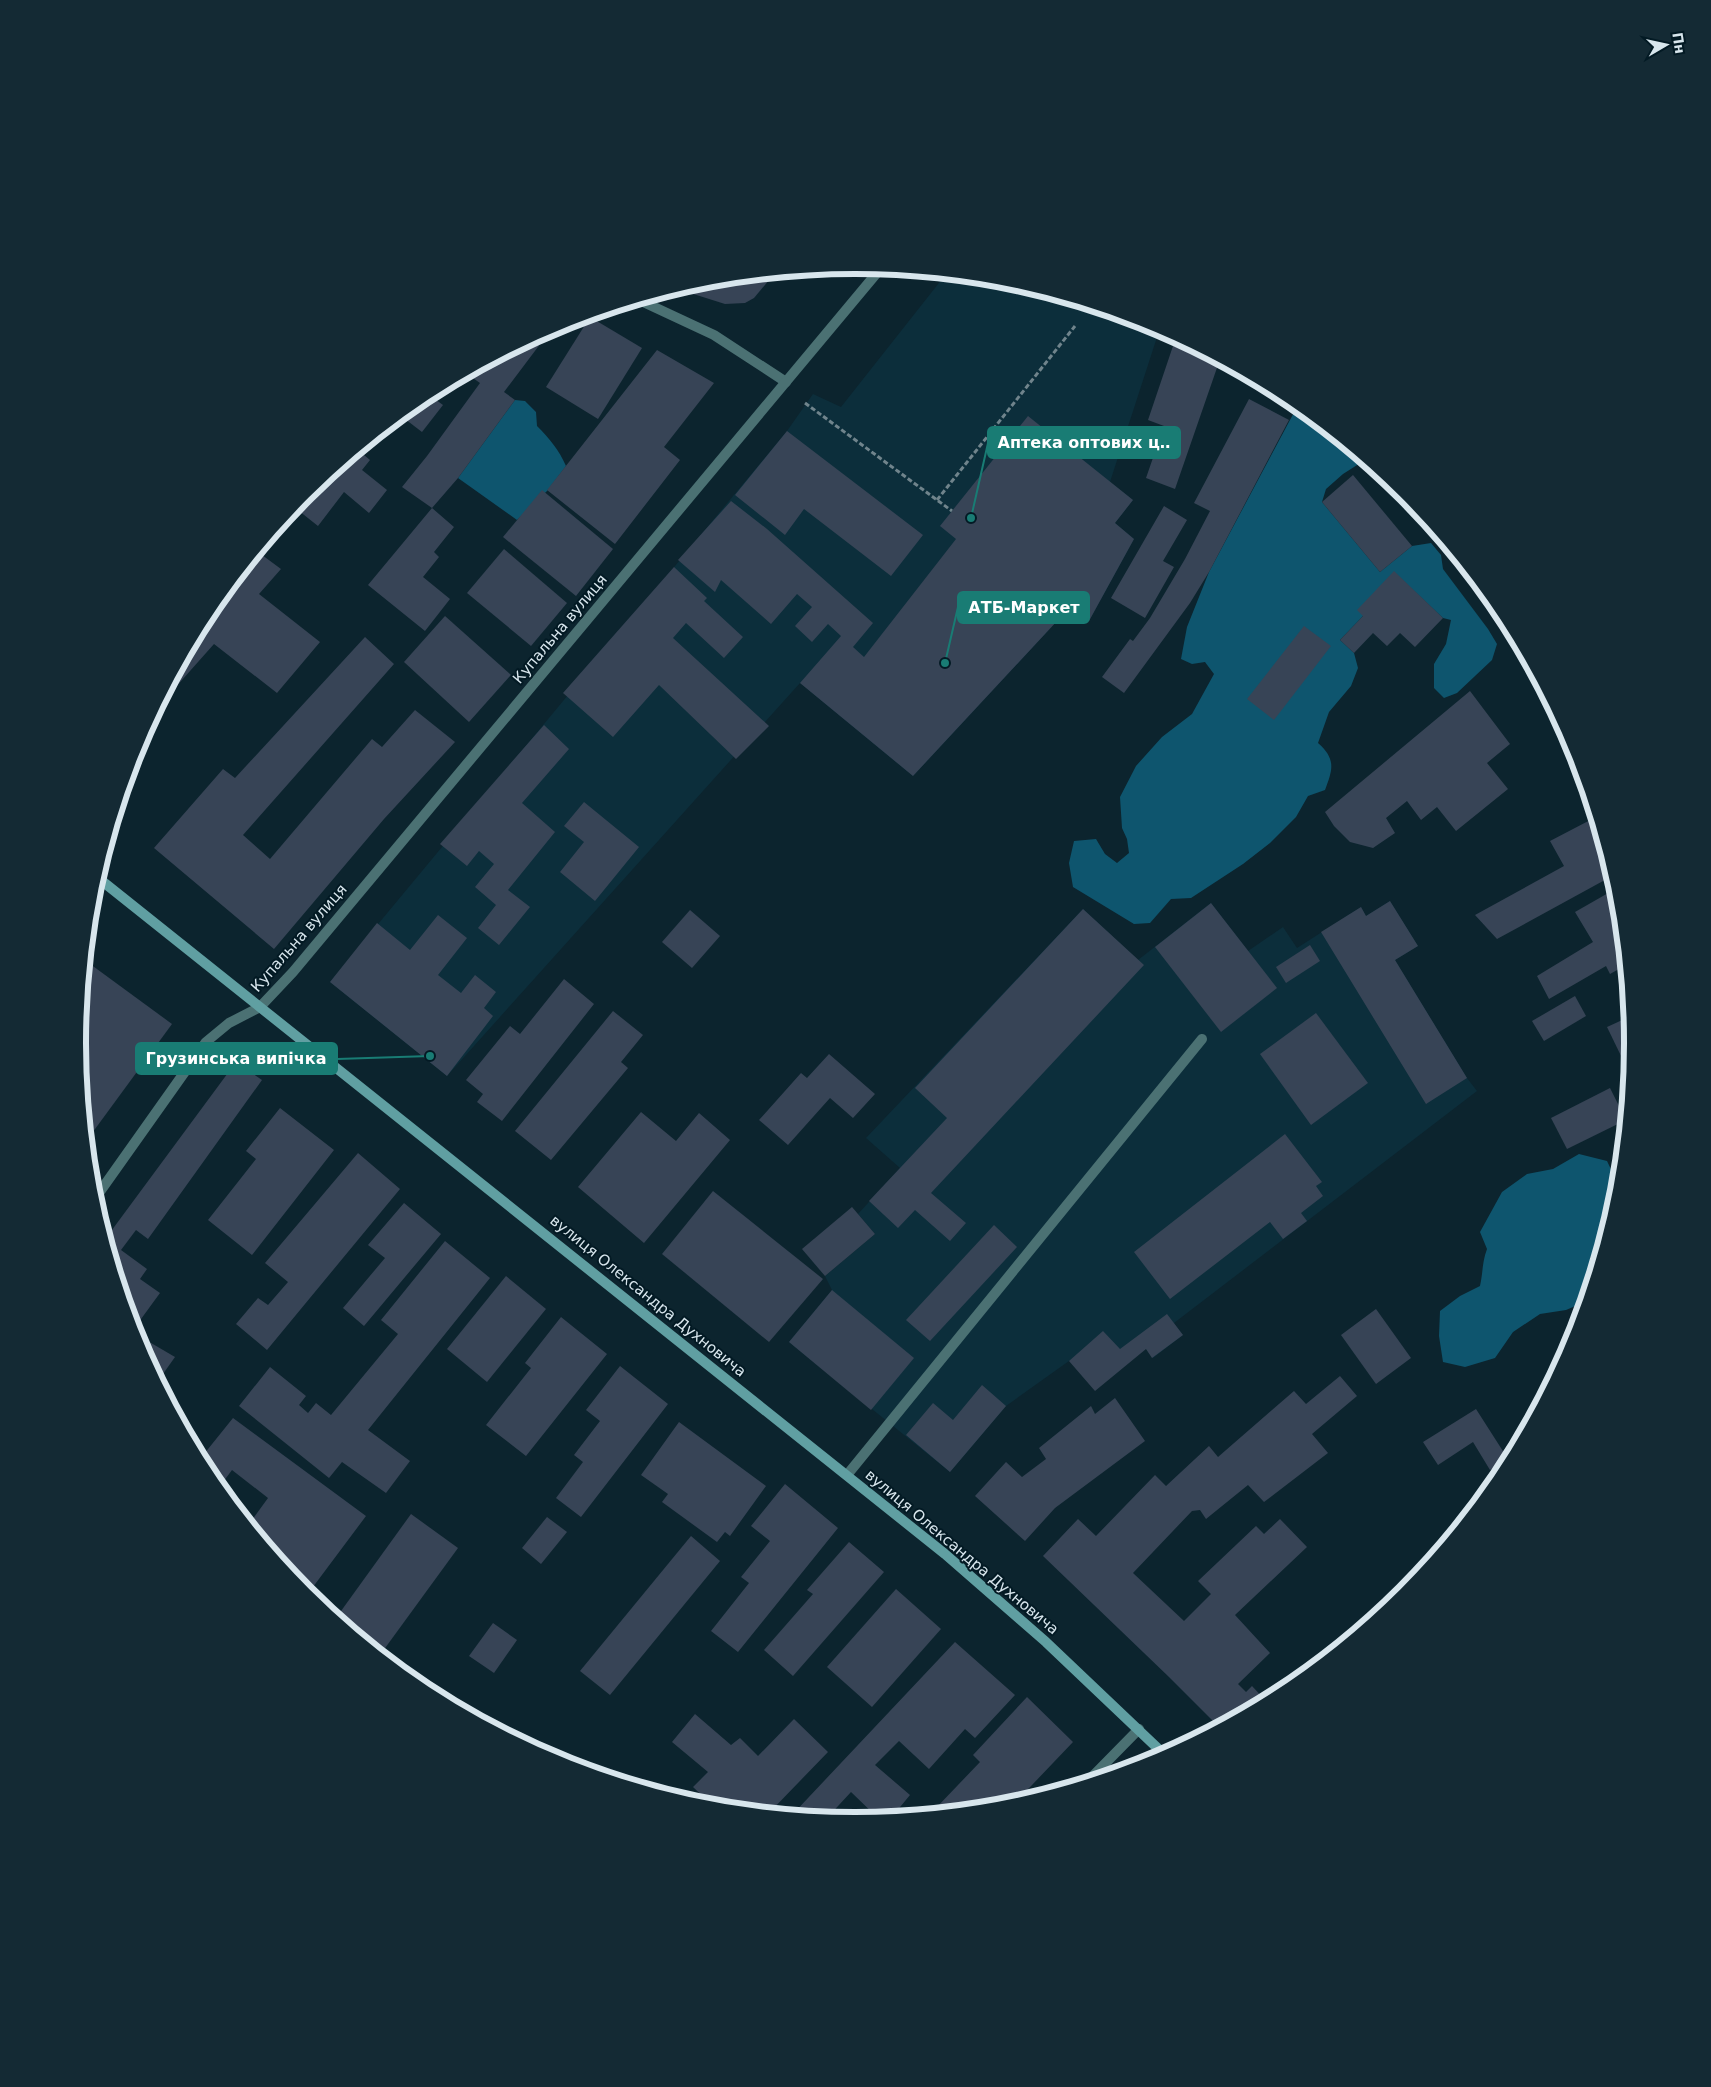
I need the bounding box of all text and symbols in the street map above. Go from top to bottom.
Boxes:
north arrow [1641,20,1691,70]
text: Пн [1669,31,1688,55]
callout: Аптека оптових ц‥ [988,427,1180,458]
text: Аптека оптових ц‥ [998,433,1170,452]
street label: Купальна вулиця [509,571,611,687]
callout: АТБ-Маркет [958,592,1089,623]
text: АТБ-Маркет [968,598,1080,617]
street label: Купальна вулиця [247,880,351,996]
callout: Грузинська випічка [136,1043,337,1074]
text: Грузинська випічка [146,1049,326,1068]
street label: вулиця Олександра Духновича [546,1211,750,1381]
street label: вулиця Олександра Духновича [862,1466,1062,1638]

